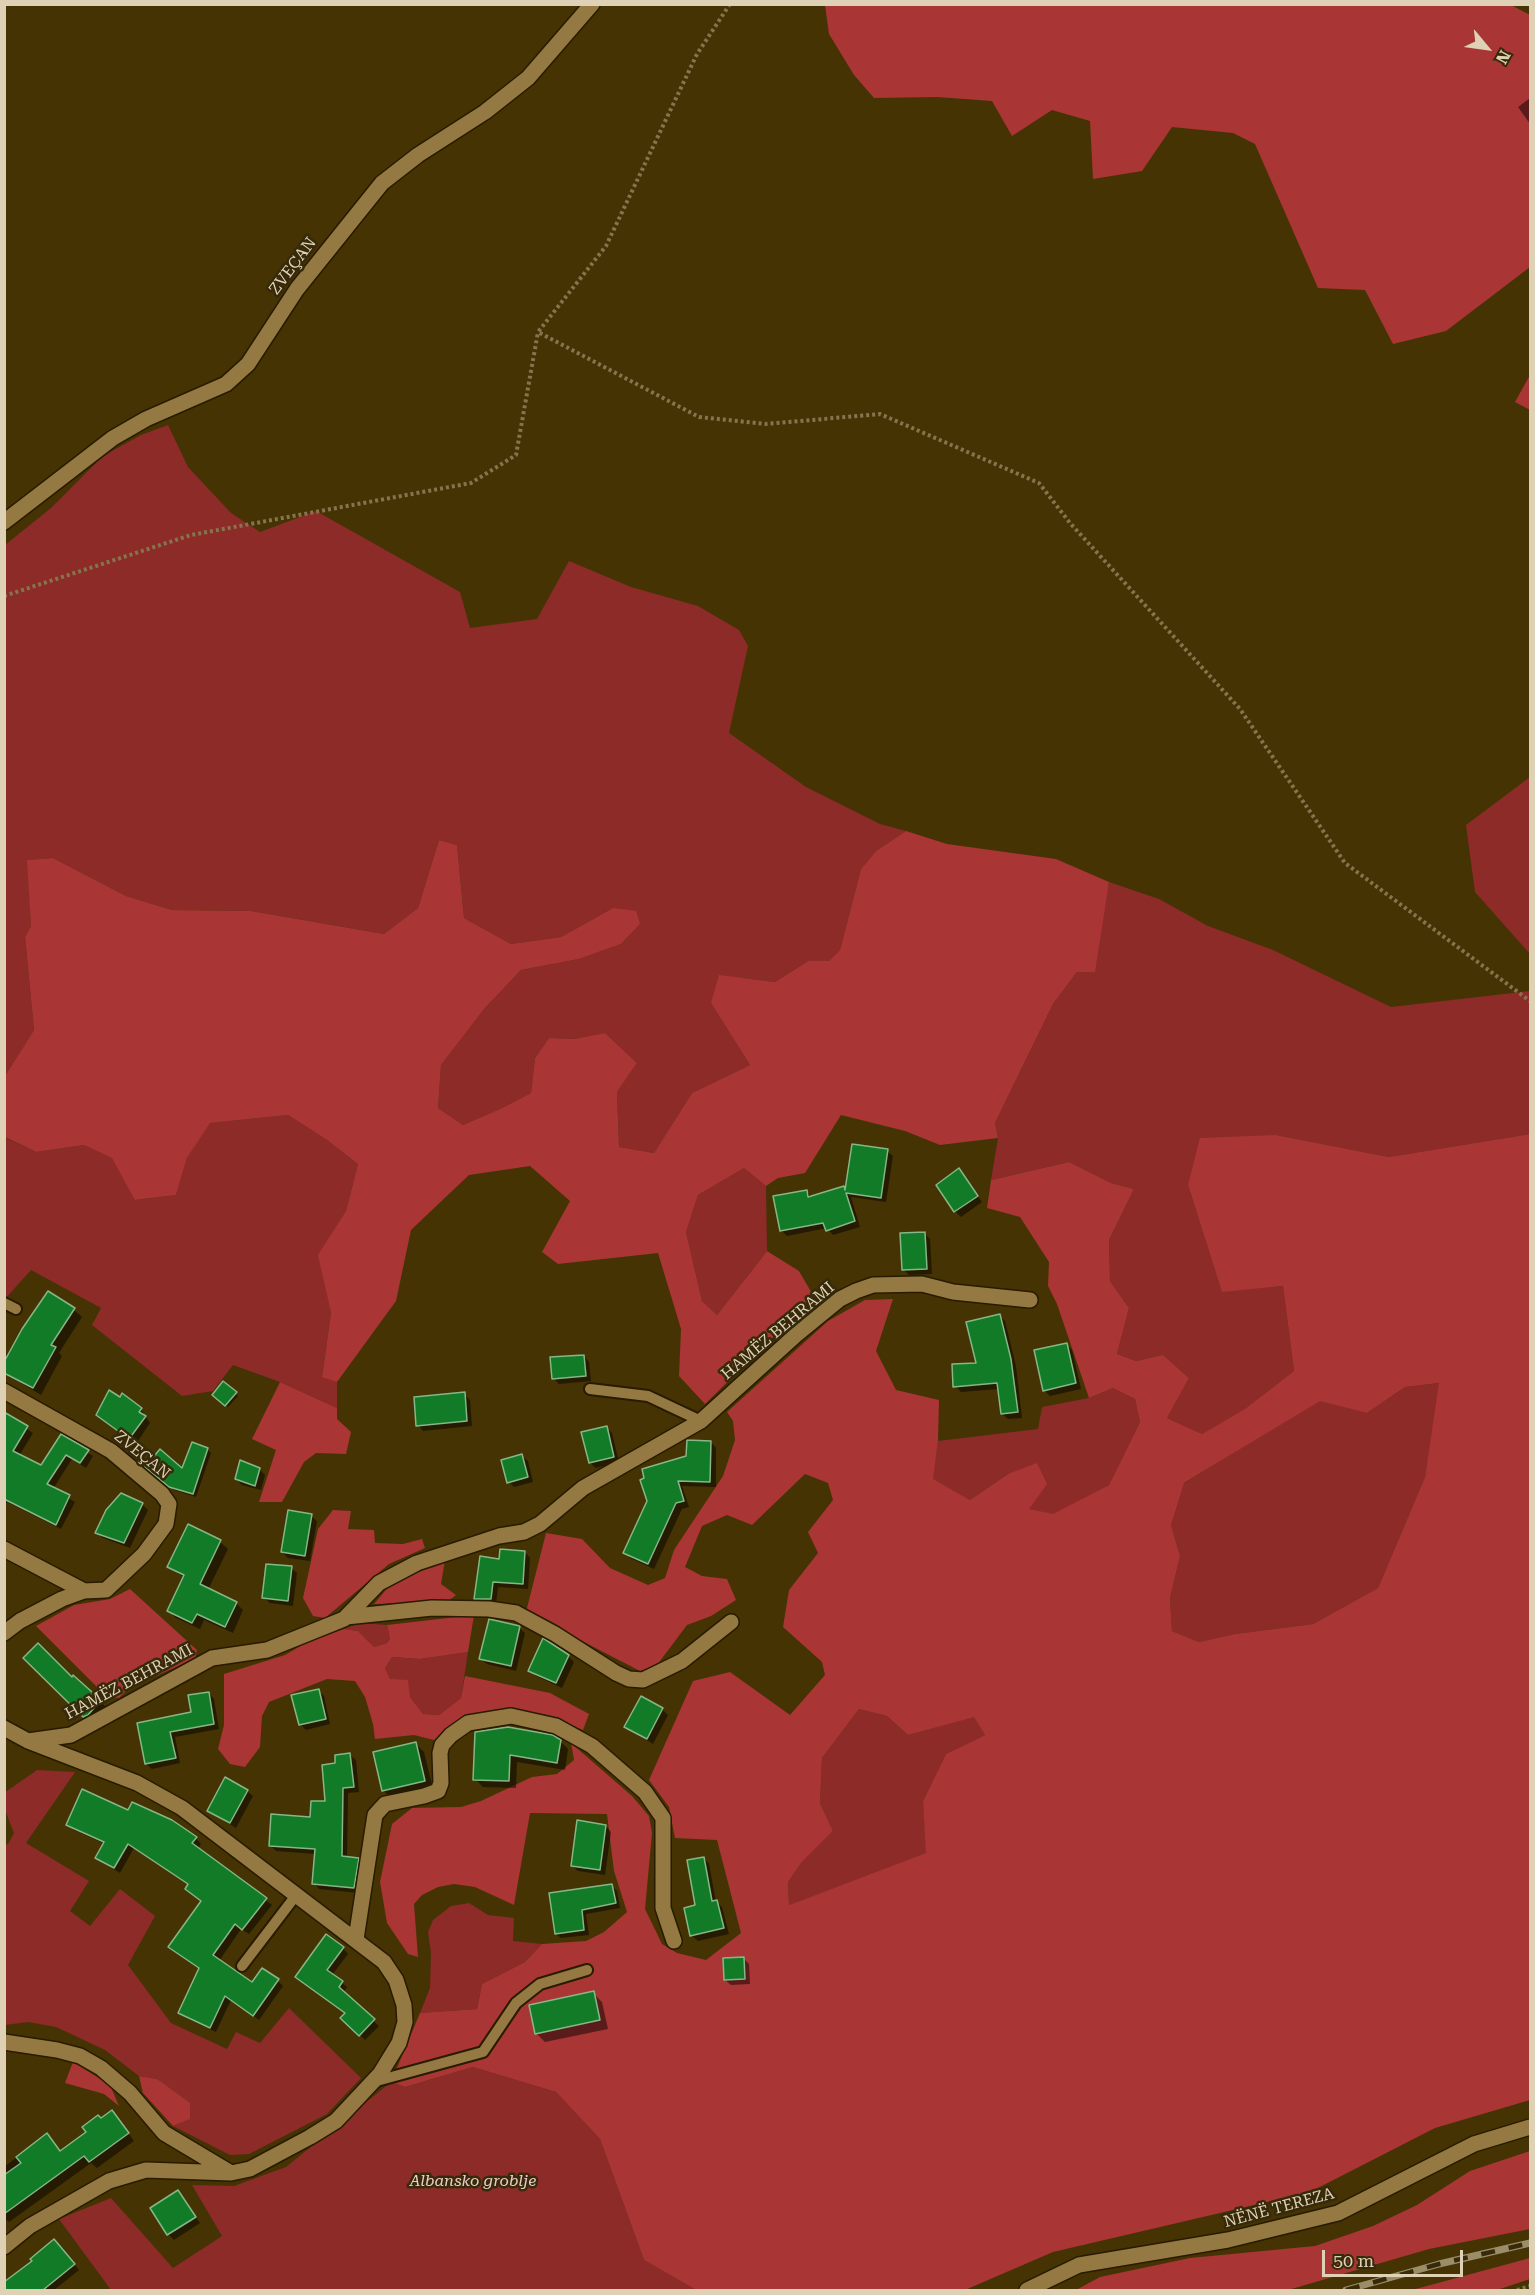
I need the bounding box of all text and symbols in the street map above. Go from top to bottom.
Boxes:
north arrow [1457,18,1517,78]
text: N [1492,47,1514,67]
street label: ZVEÇAN [265,234,321,298]
street label: HAMËZ BEHRAMI [717,1278,839,1384]
street label: ZVEÇAN [110,1427,174,1483]
street label: HAMËZ BEHRAMI [62,1640,196,1724]
park label: Albansko groblje [410,2171,536,2191]
street label: NËNË TEREZA [1222,2184,1336,2232]
scale bar [1325,2238,1466,2276]
text: 50 m [1333,2250,1374,2271]

